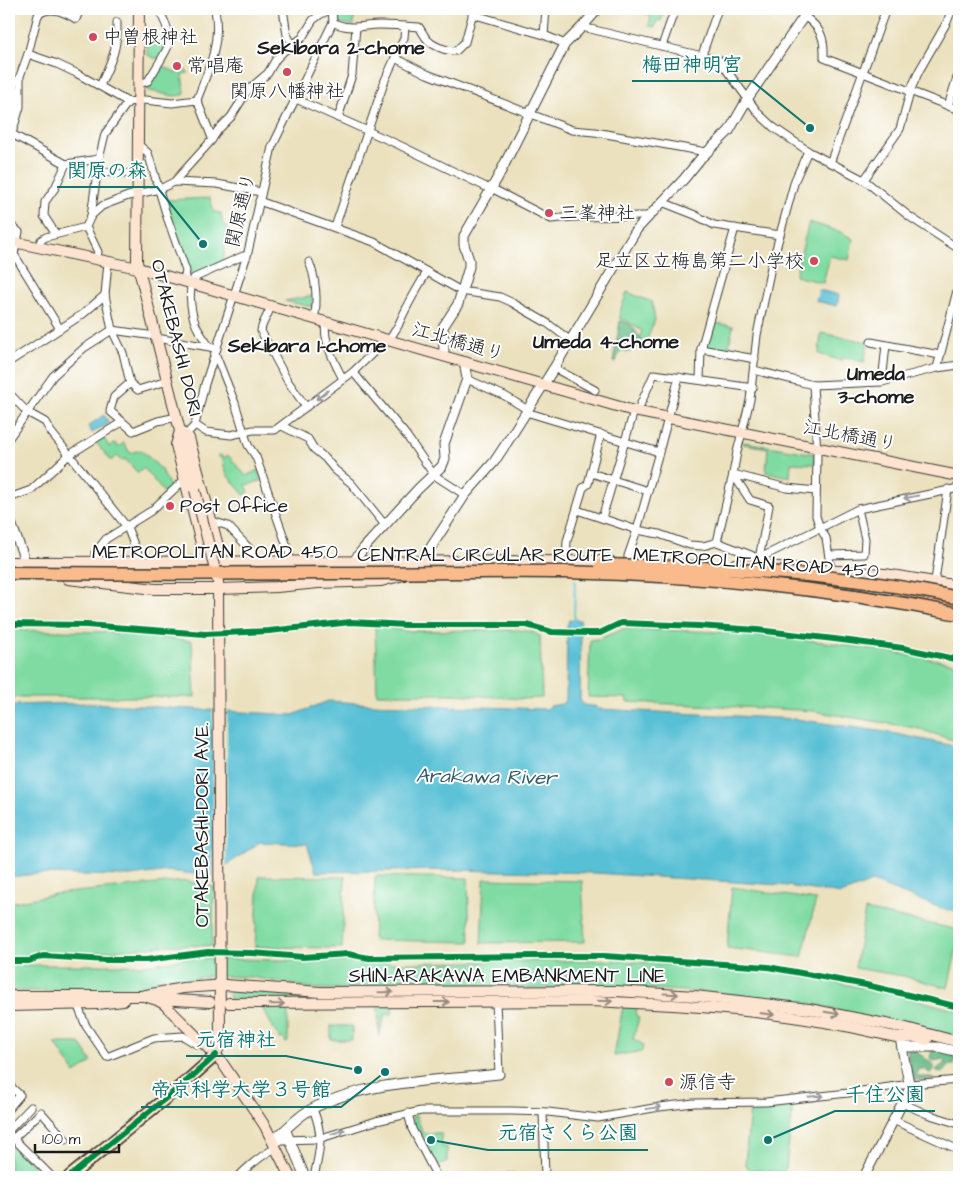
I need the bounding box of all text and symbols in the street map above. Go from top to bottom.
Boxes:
place label: 中曽根神社 [103,24,198,51]
marker: 中曽根神社 [87,31,99,43]
district label: Sekibara 2-chome [256,34,425,62]
callout: 梅田神明宮 [632,46,752,81]
text: 梅田神明宮 [642,51,742,79]
place label: 常唱庵 [187,53,244,80]
marker: 常唱庵 [171,60,183,72]
marker: 関原八幡神社 [281,66,293,78]
place label: 関原八幡神社 [230,78,344,105]
callout: 関原の森 [57,152,157,187]
text: 関原の森 [67,157,147,185]
street label: 関原通り [219,170,263,250]
place label: 三峯神社 [559,200,635,227]
marker: 三峯神社 [543,207,555,219]
place label: 足立区立梅島第二小学校 [595,248,804,275]
marker: 足立区立梅島第二小学校 [808,255,820,267]
street label: OTAKEBASHI DORI [143,257,209,419]
street label: 江北橋通り [409,316,507,368]
district label: Umeda 4-chome [533,328,679,356]
district label: Sekibara 1-chome [227,332,386,360]
district label: Umeda 3-chome [837,360,914,411]
one-way arrow [316,389,329,400]
street label: 江北橋通り [801,414,899,458]
one-way arrow [904,492,920,502]
place label: Post Office [180,493,288,520]
marker: Post Office [164,500,176,512]
street label: METROPOLITAN ROAD 450 [92,539,338,566]
street label: METROPOLITAN ROAD 450 [632,541,880,585]
street label: CENTRAL CIRCULAR ROUTE [357,542,613,569]
street label: OTAKEBASHI-DORI AVE. [189,723,216,927]
water label: Arakawa River [416,762,558,792]
street label: SHIN-ARAKAWA EMBANKMENT LINE [348,963,666,990]
one-way arrow [378,987,394,997]
one-way arrow [662,990,678,999]
one-way arrow [434,997,450,1007]
one-way arrow [596,997,612,1006]
one-way arrow [269,999,285,1009]
one-way arrow [824,1008,840,1018]
one-way arrow [758,1009,774,1019]
callout: 元宿神社 [186,1021,286,1056]
text: 元宿神社 [196,1026,276,1054]
place label: 源信寺 [679,1069,736,1096]
callout: 帝京科学大学３号館 [141,1072,341,1107]
text: 帝京科学大学３号館 [151,1076,331,1104]
marker: 源信寺 [663,1076,675,1088]
callout: 千住公園 [835,1076,935,1111]
text: 千住公園 [845,1081,925,1109]
one-way arrow [808,1092,824,1101]
one-way arrow [646,1102,662,1112]
callout: 元宿さくら公園 [488,1115,648,1150]
text: 元宿さくら公園 [498,1119,638,1147]
scale bar [35,1121,119,1153]
one-way arrow [330,1127,345,1136]
text: 100 m [42,1129,81,1150]

